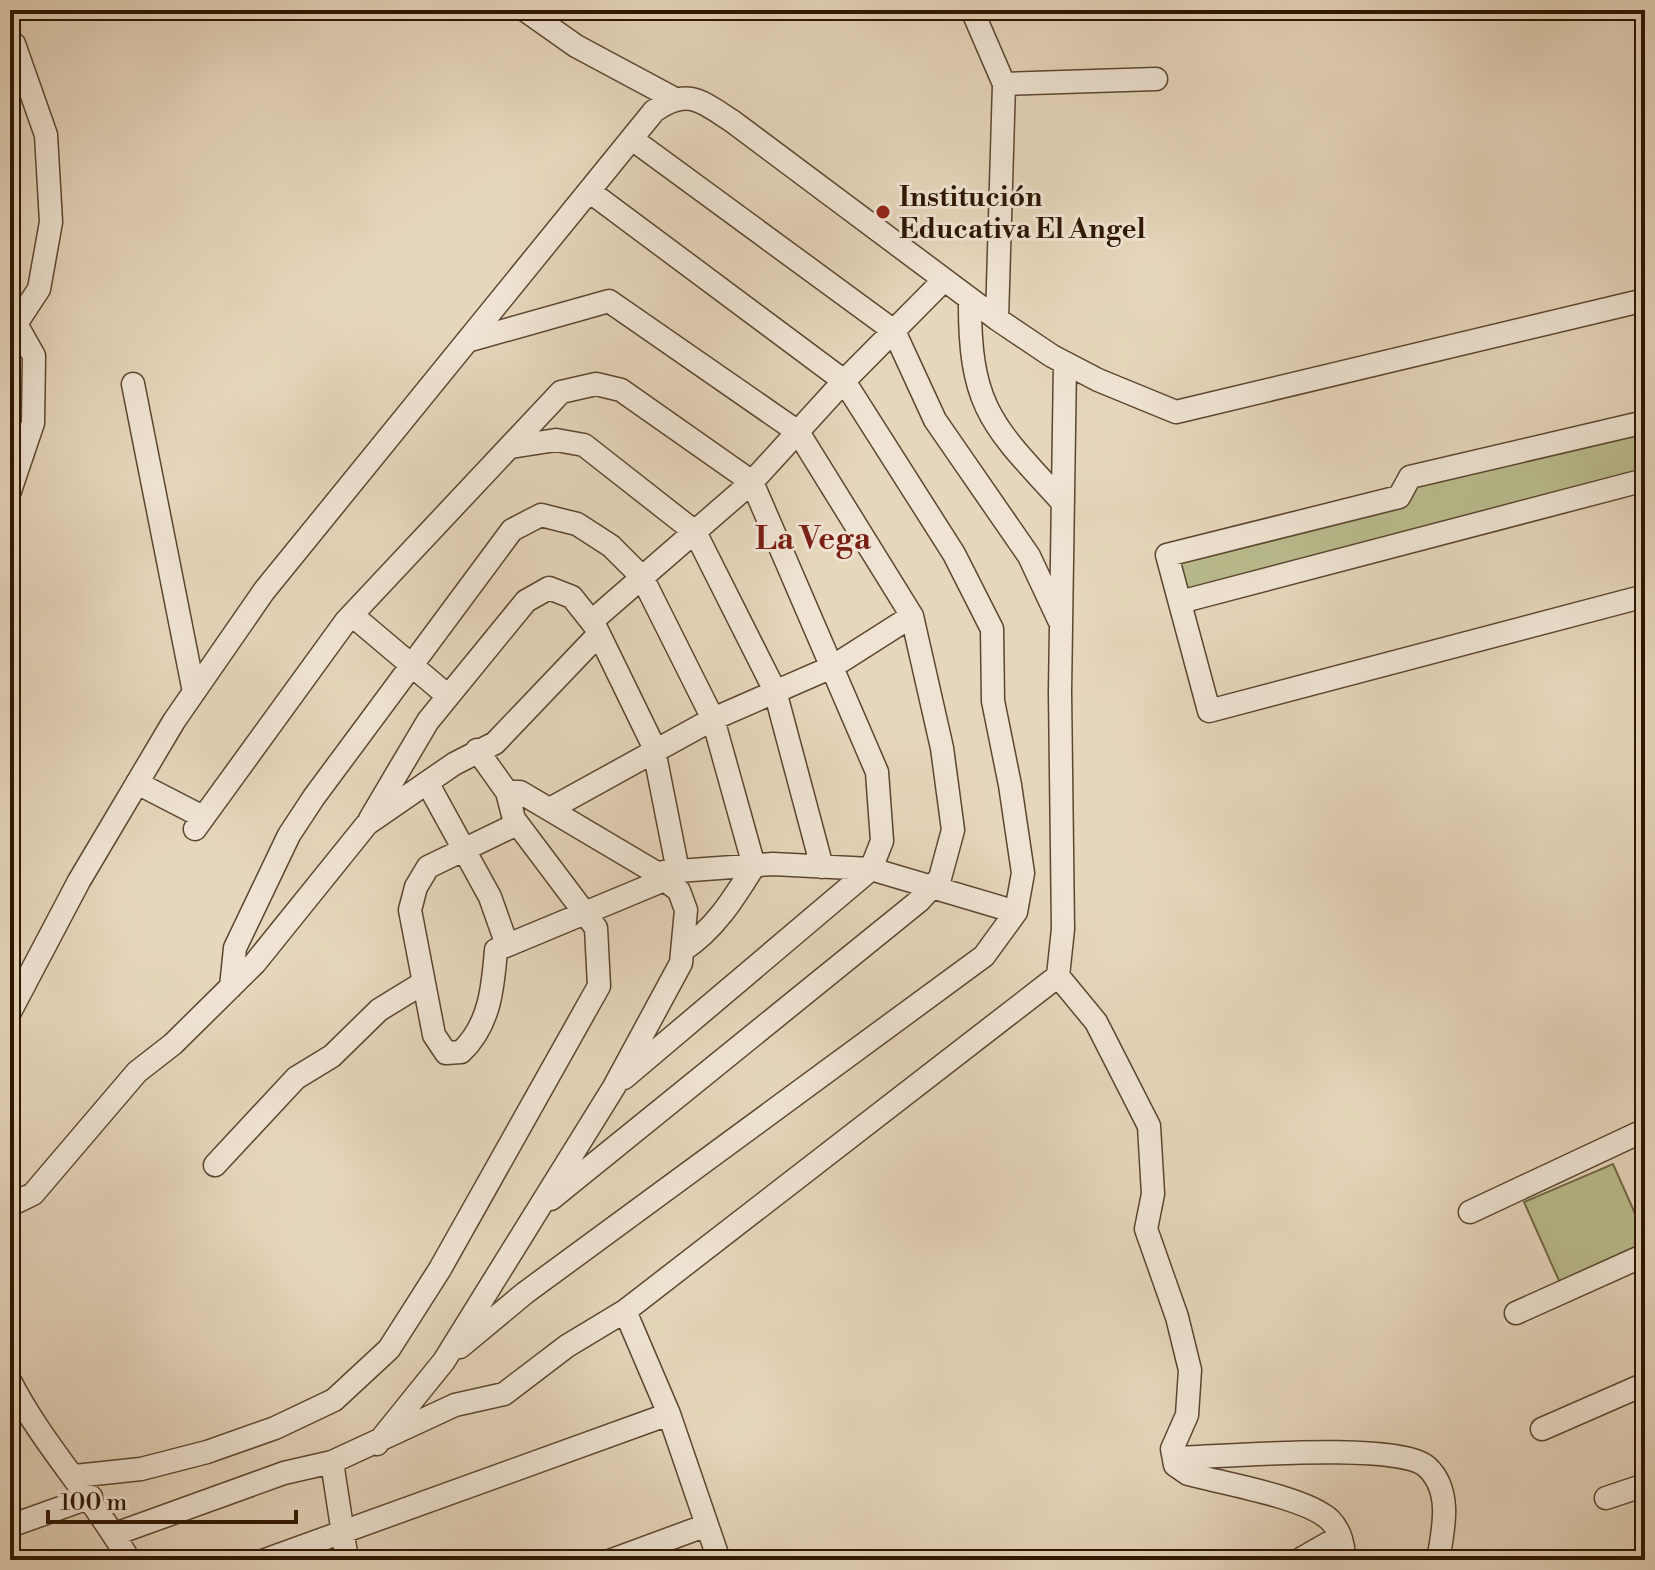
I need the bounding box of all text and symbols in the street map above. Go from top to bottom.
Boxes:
place label: Institución Educativa El Angel [899,180,1146,247]
marker: Institución Educativa El Angel [874,203,892,221]
district label: La Vega [755,519,872,559]
scale bar [48,1474,296,1524]
text: 100 m [60,1488,127,1518]

